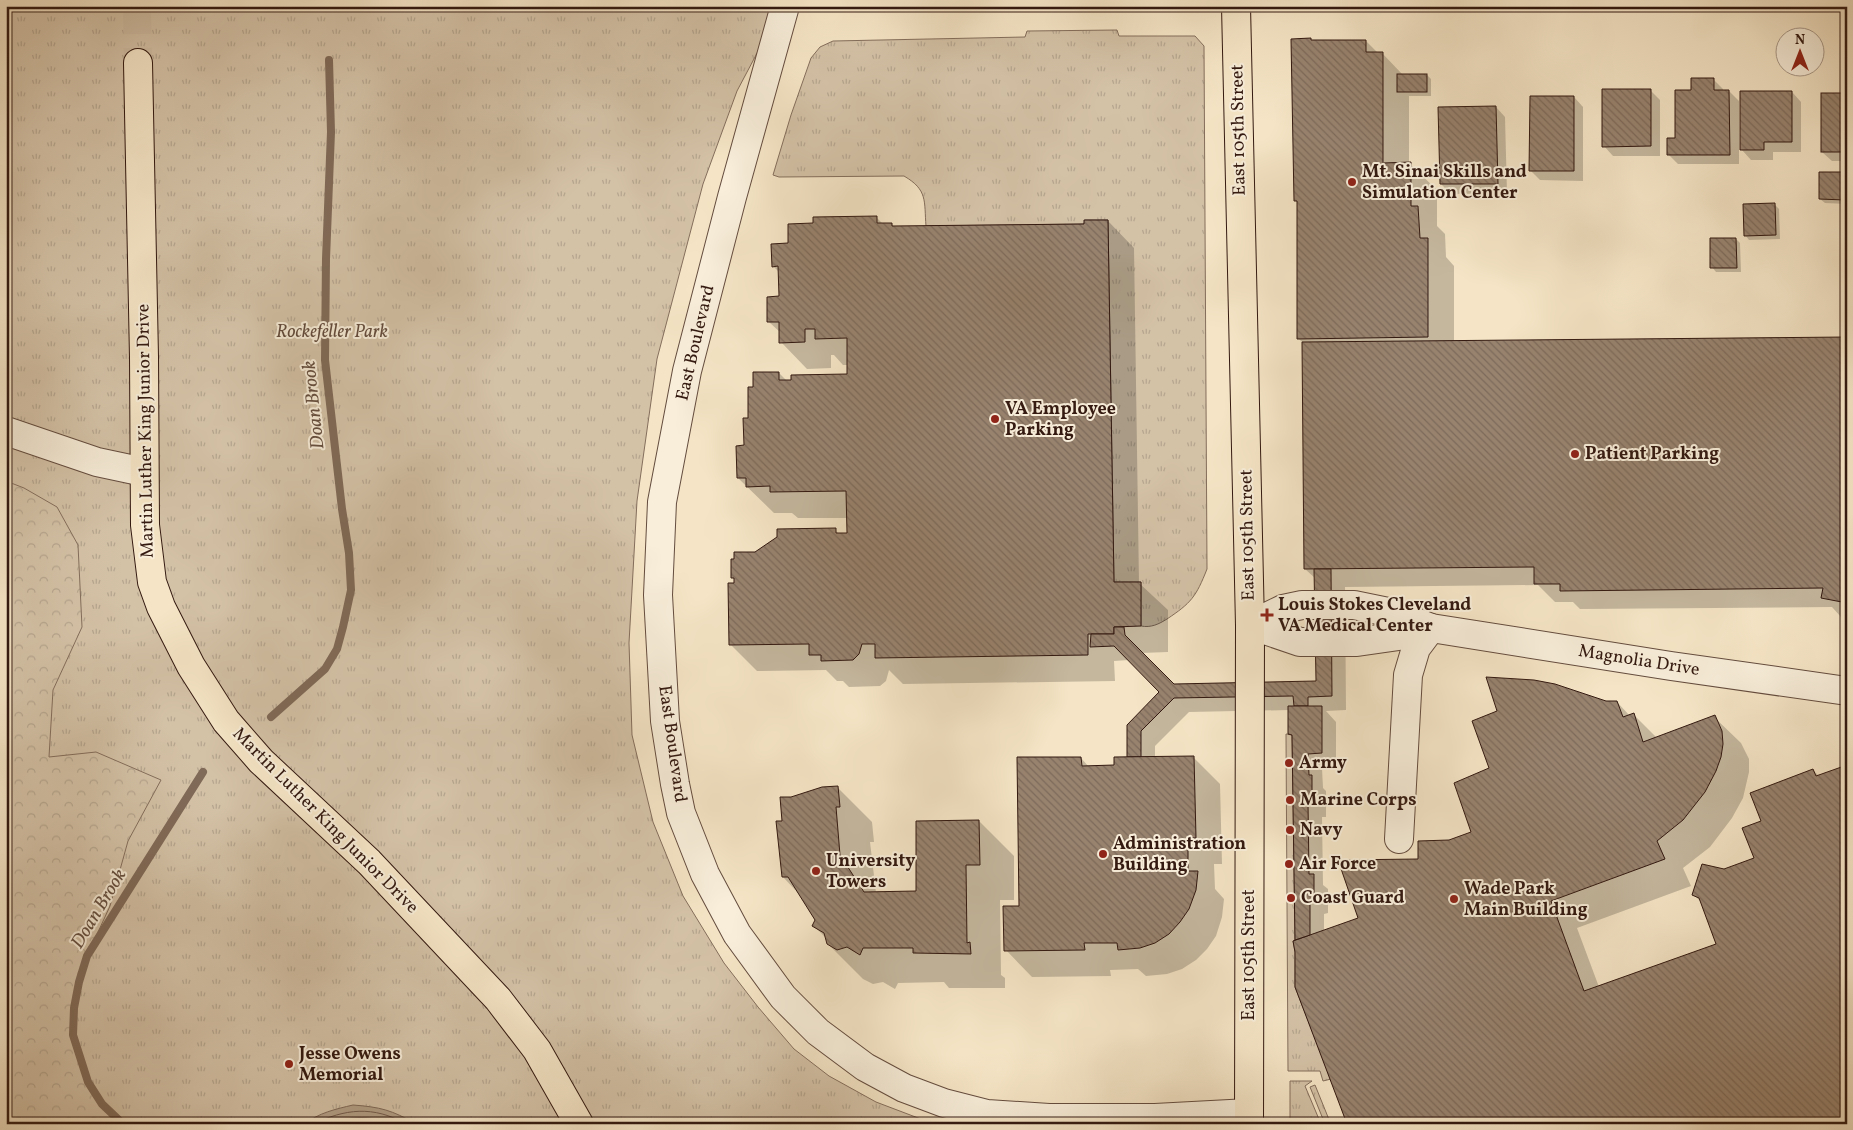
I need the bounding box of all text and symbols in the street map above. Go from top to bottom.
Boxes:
north arrow [1776,28,1826,78]
text: N [1795,31,1805,50]
street label: East 105th Street [1225,64,1253,196]
place label: Mt. Sinai Skills and Simulation Center [1362,160,1527,206]
marker: Mt. Sinai Skills and Simulation Center [1346,176,1358,188]
street label: East Boulevard [671,283,721,403]
street label: Martin Luther King Junior Drive [131,304,161,558]
park label: Rockefeller Park [276,320,388,345]
water label: Doan Brook [296,359,332,451]
place label: VA Employee Parking [1005,397,1116,443]
marker: VA Employee Parking [989,413,1001,425]
place label: Patient Parking [1585,442,1719,467]
marker: Patient Parking [1569,448,1581,460]
street label: East 105th Street [1234,469,1262,601]
place label: Louis Stokes Cleveland VA Medical Center [1278,593,1471,639]
marker: Louis Stokes Cleveland VA Medical Center [1260,608,1274,622]
street label: Magnolia Drive [1577,639,1701,683]
street label: East Boulevard [651,684,693,804]
street label: Martin Luther King Junior Drive [226,722,424,920]
place label: Army [1299,751,1347,776]
marker: Army [1283,757,1295,769]
place label: Marine Corps [1300,788,1417,813]
marker: Marine Corps [1284,794,1296,806]
place label: Navy [1300,818,1342,843]
marker: Navy [1284,824,1296,836]
place label: Administration Building [1113,832,1246,878]
marker: Administration Building [1097,848,1109,860]
place label: University Towers [826,849,915,895]
place label: Air Force [1299,852,1376,877]
marker: Air Force [1283,858,1295,870]
water label: Doan Brook [65,864,133,954]
marker: University Towers [810,865,822,877]
place label: Wade Park Main Building [1464,877,1588,923]
place label: Coast Guard [1301,886,1404,911]
street label: East 105th Street [1237,889,1262,1021]
marker: Coast Guard [1285,892,1297,904]
marker: Wade Park Main Building [1448,893,1460,905]
place label: Jesse Owens Memorial [298,1042,401,1088]
marker: Jesse Owens Memorial [283,1058,295,1070]

